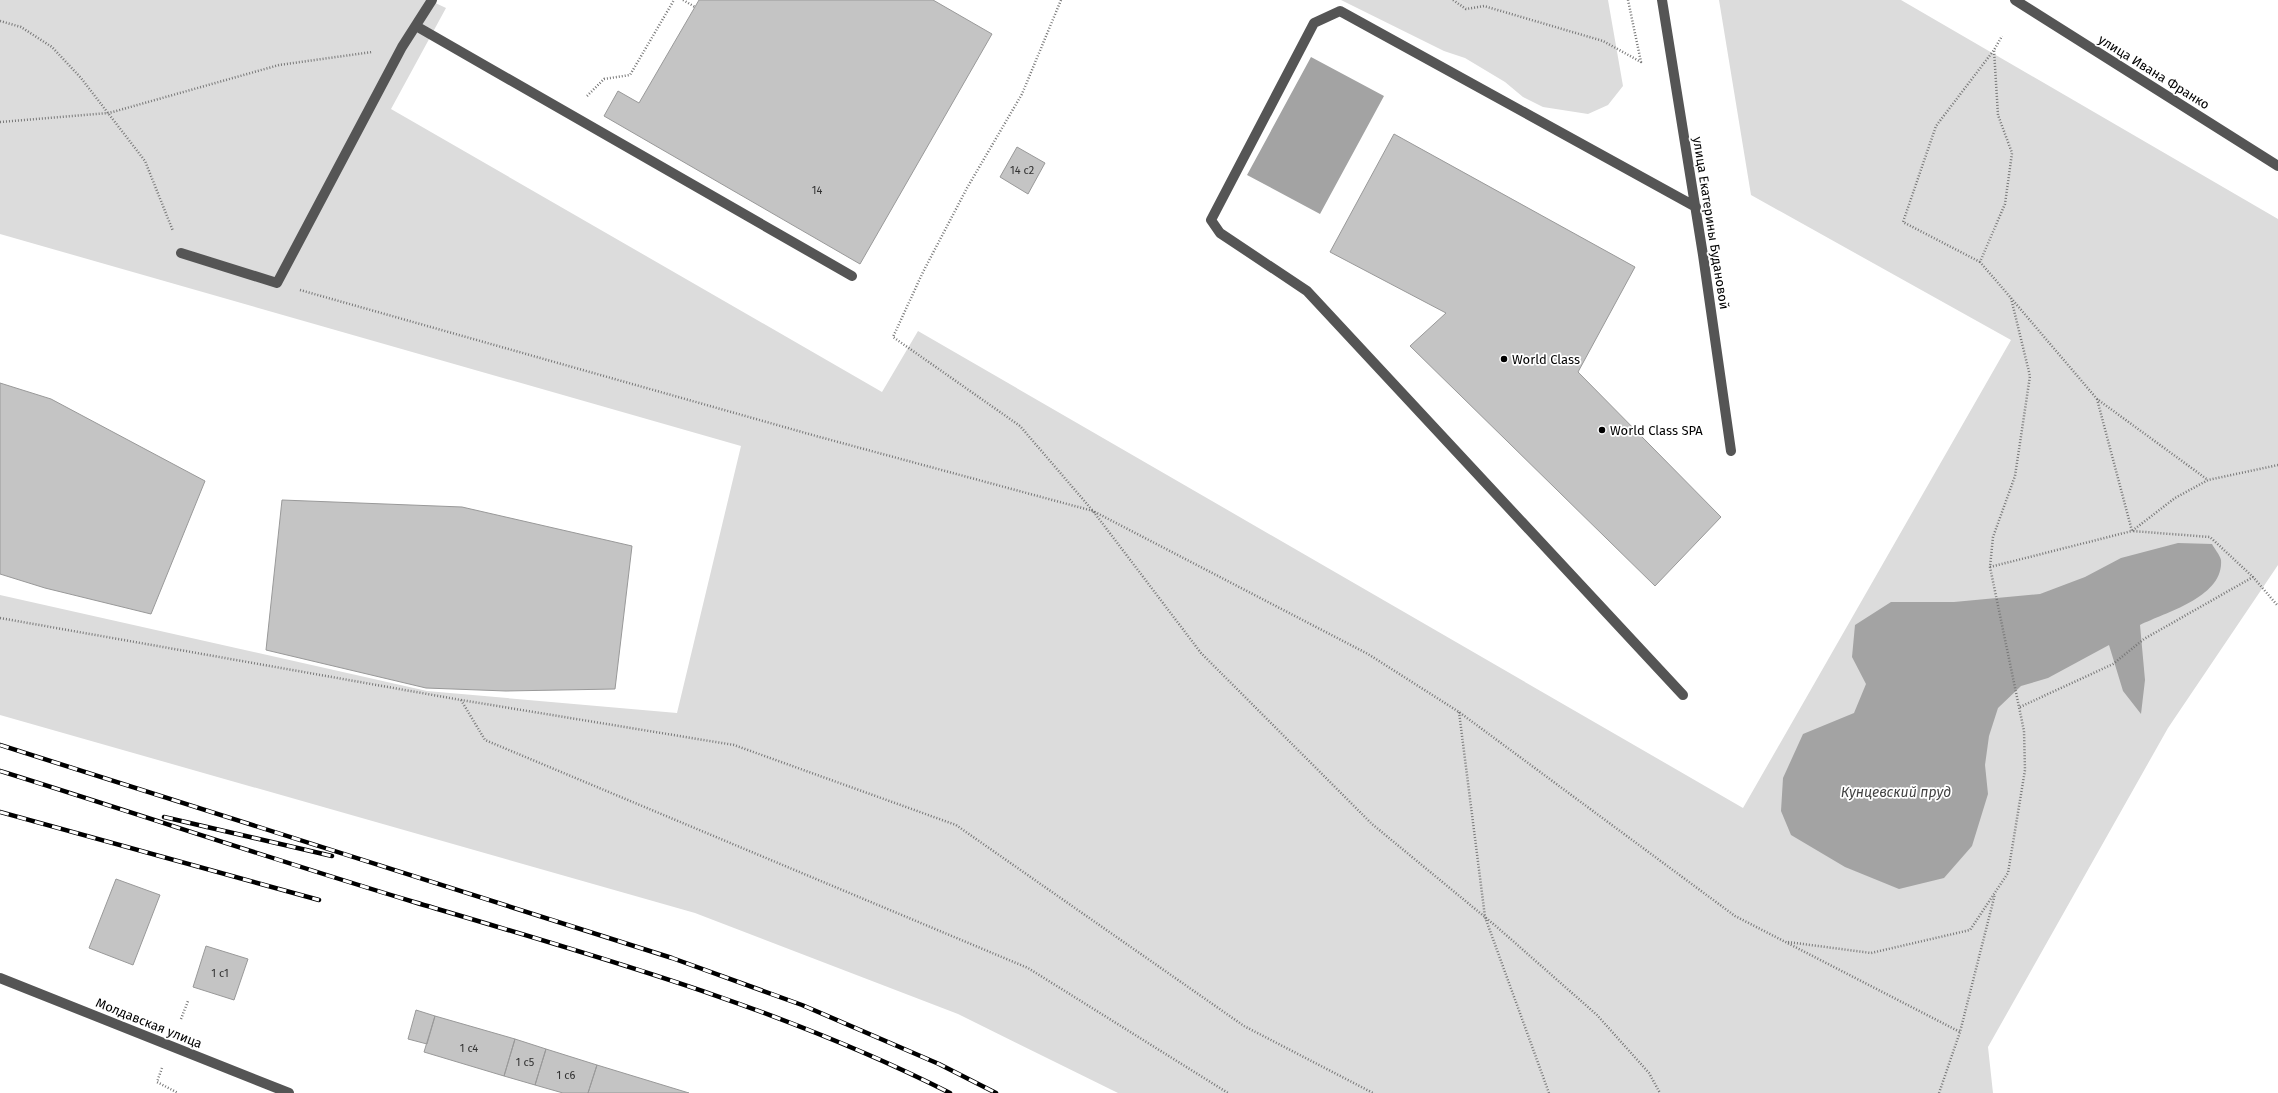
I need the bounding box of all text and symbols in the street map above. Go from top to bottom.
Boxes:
street label: улица Ивана Франко [2096,32,2212,112]
street label: улица Екатерины Будановой [1690,136,1732,310]
house number: 14 с2 [1010,164,1034,177]
house number: 14 [812,184,822,197]
place label: World Class [1512,352,1580,367]
marker: World Class [1499,354,1509,364]
place label: World Class SPA [1610,423,1703,438]
marker: World Class SPA [1597,425,1607,435]
water label: Кунцевский пруд [1841,784,1951,801]
house number: 1 с1 [211,967,229,980]
street label: Молдавская улица [94,995,204,1051]
house number: 1 с4 [460,1042,478,1055]
house number: 1 с5 [516,1056,535,1069]
house number: 1 с6 [557,1069,576,1082]

